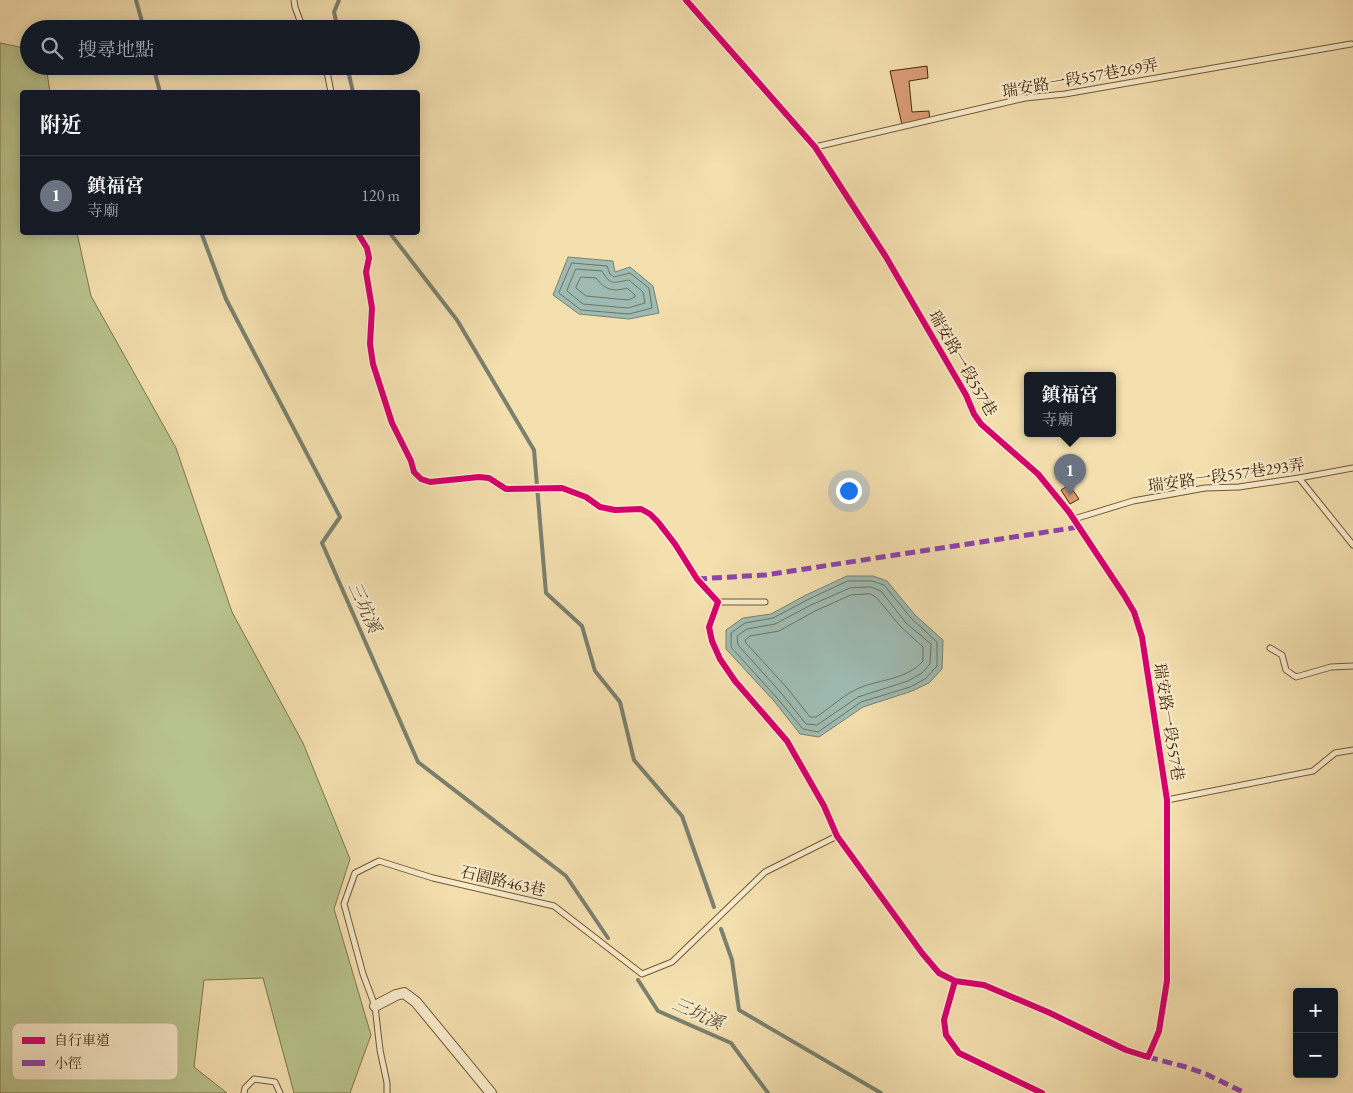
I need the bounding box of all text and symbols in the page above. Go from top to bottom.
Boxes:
search box [20,20,420,75]
icon: search [38,34,66,62]
text: 搜尋地點 [78,37,154,62]
street label: 瑞安路一段557巷269弄 [1000,54,1160,102]
text: 附近 [40,111,82,138]
text: 鎮福宮 [87,173,144,198]
text: 1 [52,185,60,206]
text: 120 m [361,185,400,206]
text: 寺廟 [87,200,119,221]
street label: 瑞安路一段557巷 [924,306,1002,420]
popup [1024,372,1116,437]
text: 鎮福宮 [1041,382,1099,407]
text: 寺廟 [1041,409,1074,430]
pin: 1 [1054,454,1086,495]
street label: 瑞安路一段557巷293弄 [1146,454,1306,496]
your location [836,478,862,504]
water label: 三坑溪 [344,578,387,638]
street label: 瑞安路一段557巷 [1149,662,1189,782]
street label: 石園路463巷 [458,861,548,901]
map controls [1293,988,1338,1078]
button: + [1293,988,1338,1033]
water label: 三坑溪 [669,992,729,1035]
legend [12,1023,178,1080]
text: 自行車道 [54,1031,110,1049]
button: − [1293,1033,1338,1078]
text: 小徑 [54,1054,82,1072]

